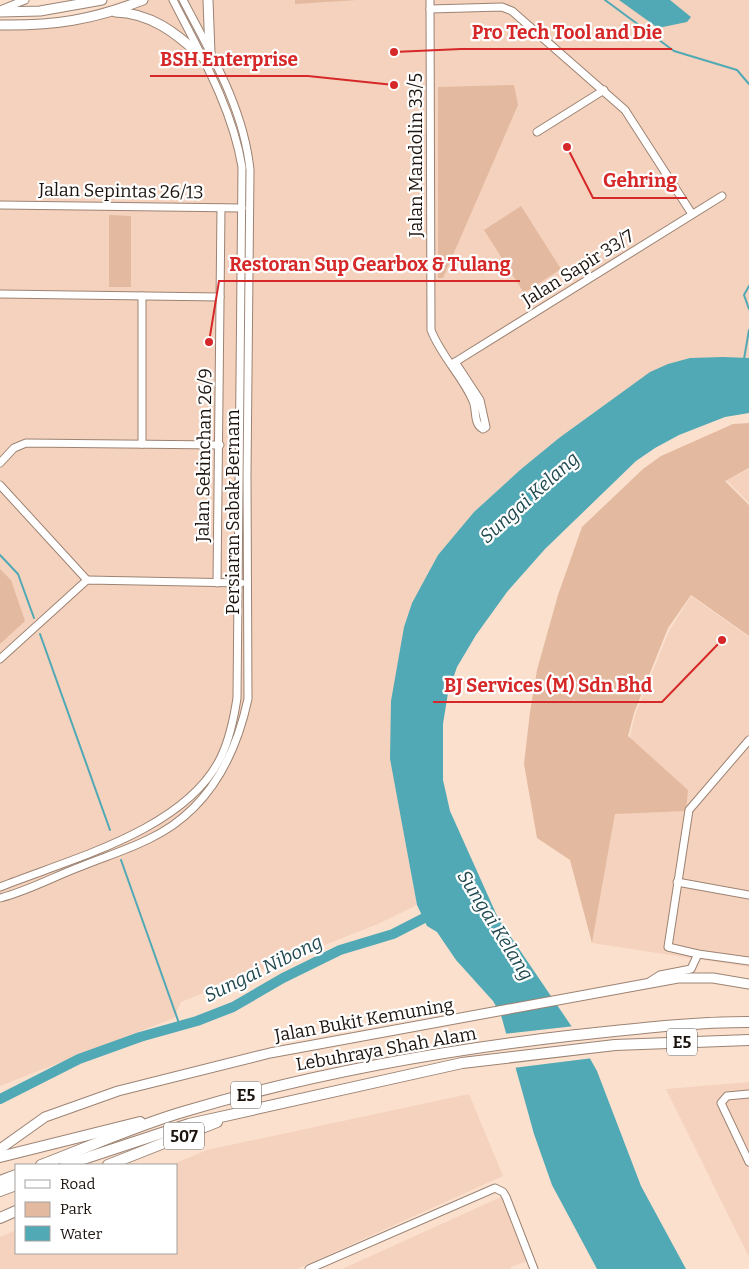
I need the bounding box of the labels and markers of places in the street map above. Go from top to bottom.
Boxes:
callout: Pro Tech Tool and Die [461,15,672,49]
callout: BSH Enterprise [150,42,308,76]
callout: Gehring [593,164,687,198]
callout: Restoran Sup Gearbox & Tulang [219,247,520,281]
callout: BJ Services (M) Sdn Bhd [433,668,662,702]

